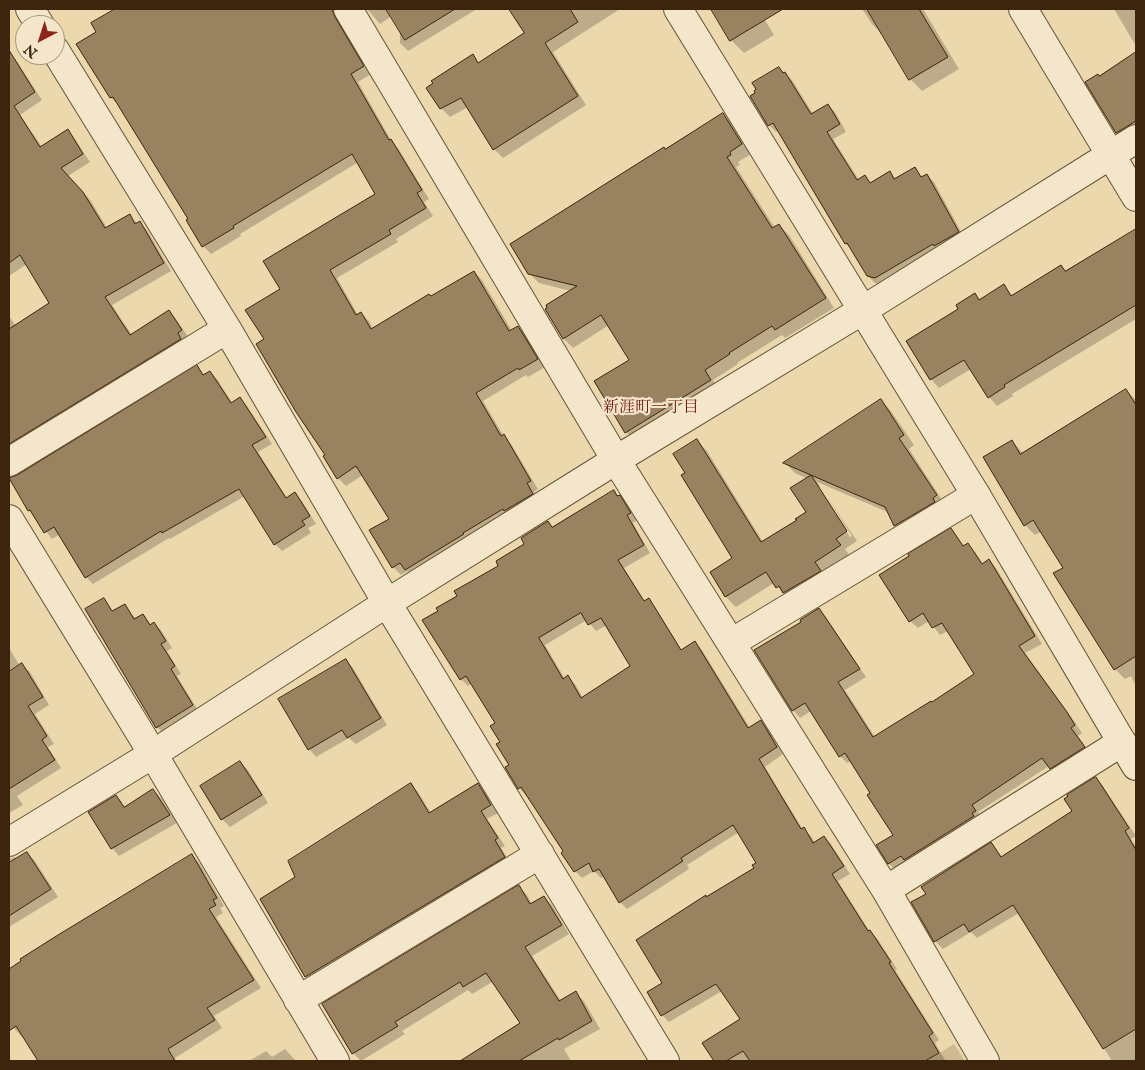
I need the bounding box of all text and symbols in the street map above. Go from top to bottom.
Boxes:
north arrow [15,15,65,65]
text: N [21,40,41,62]
district label: 新涯町一丁目 [603,399,699,419]

